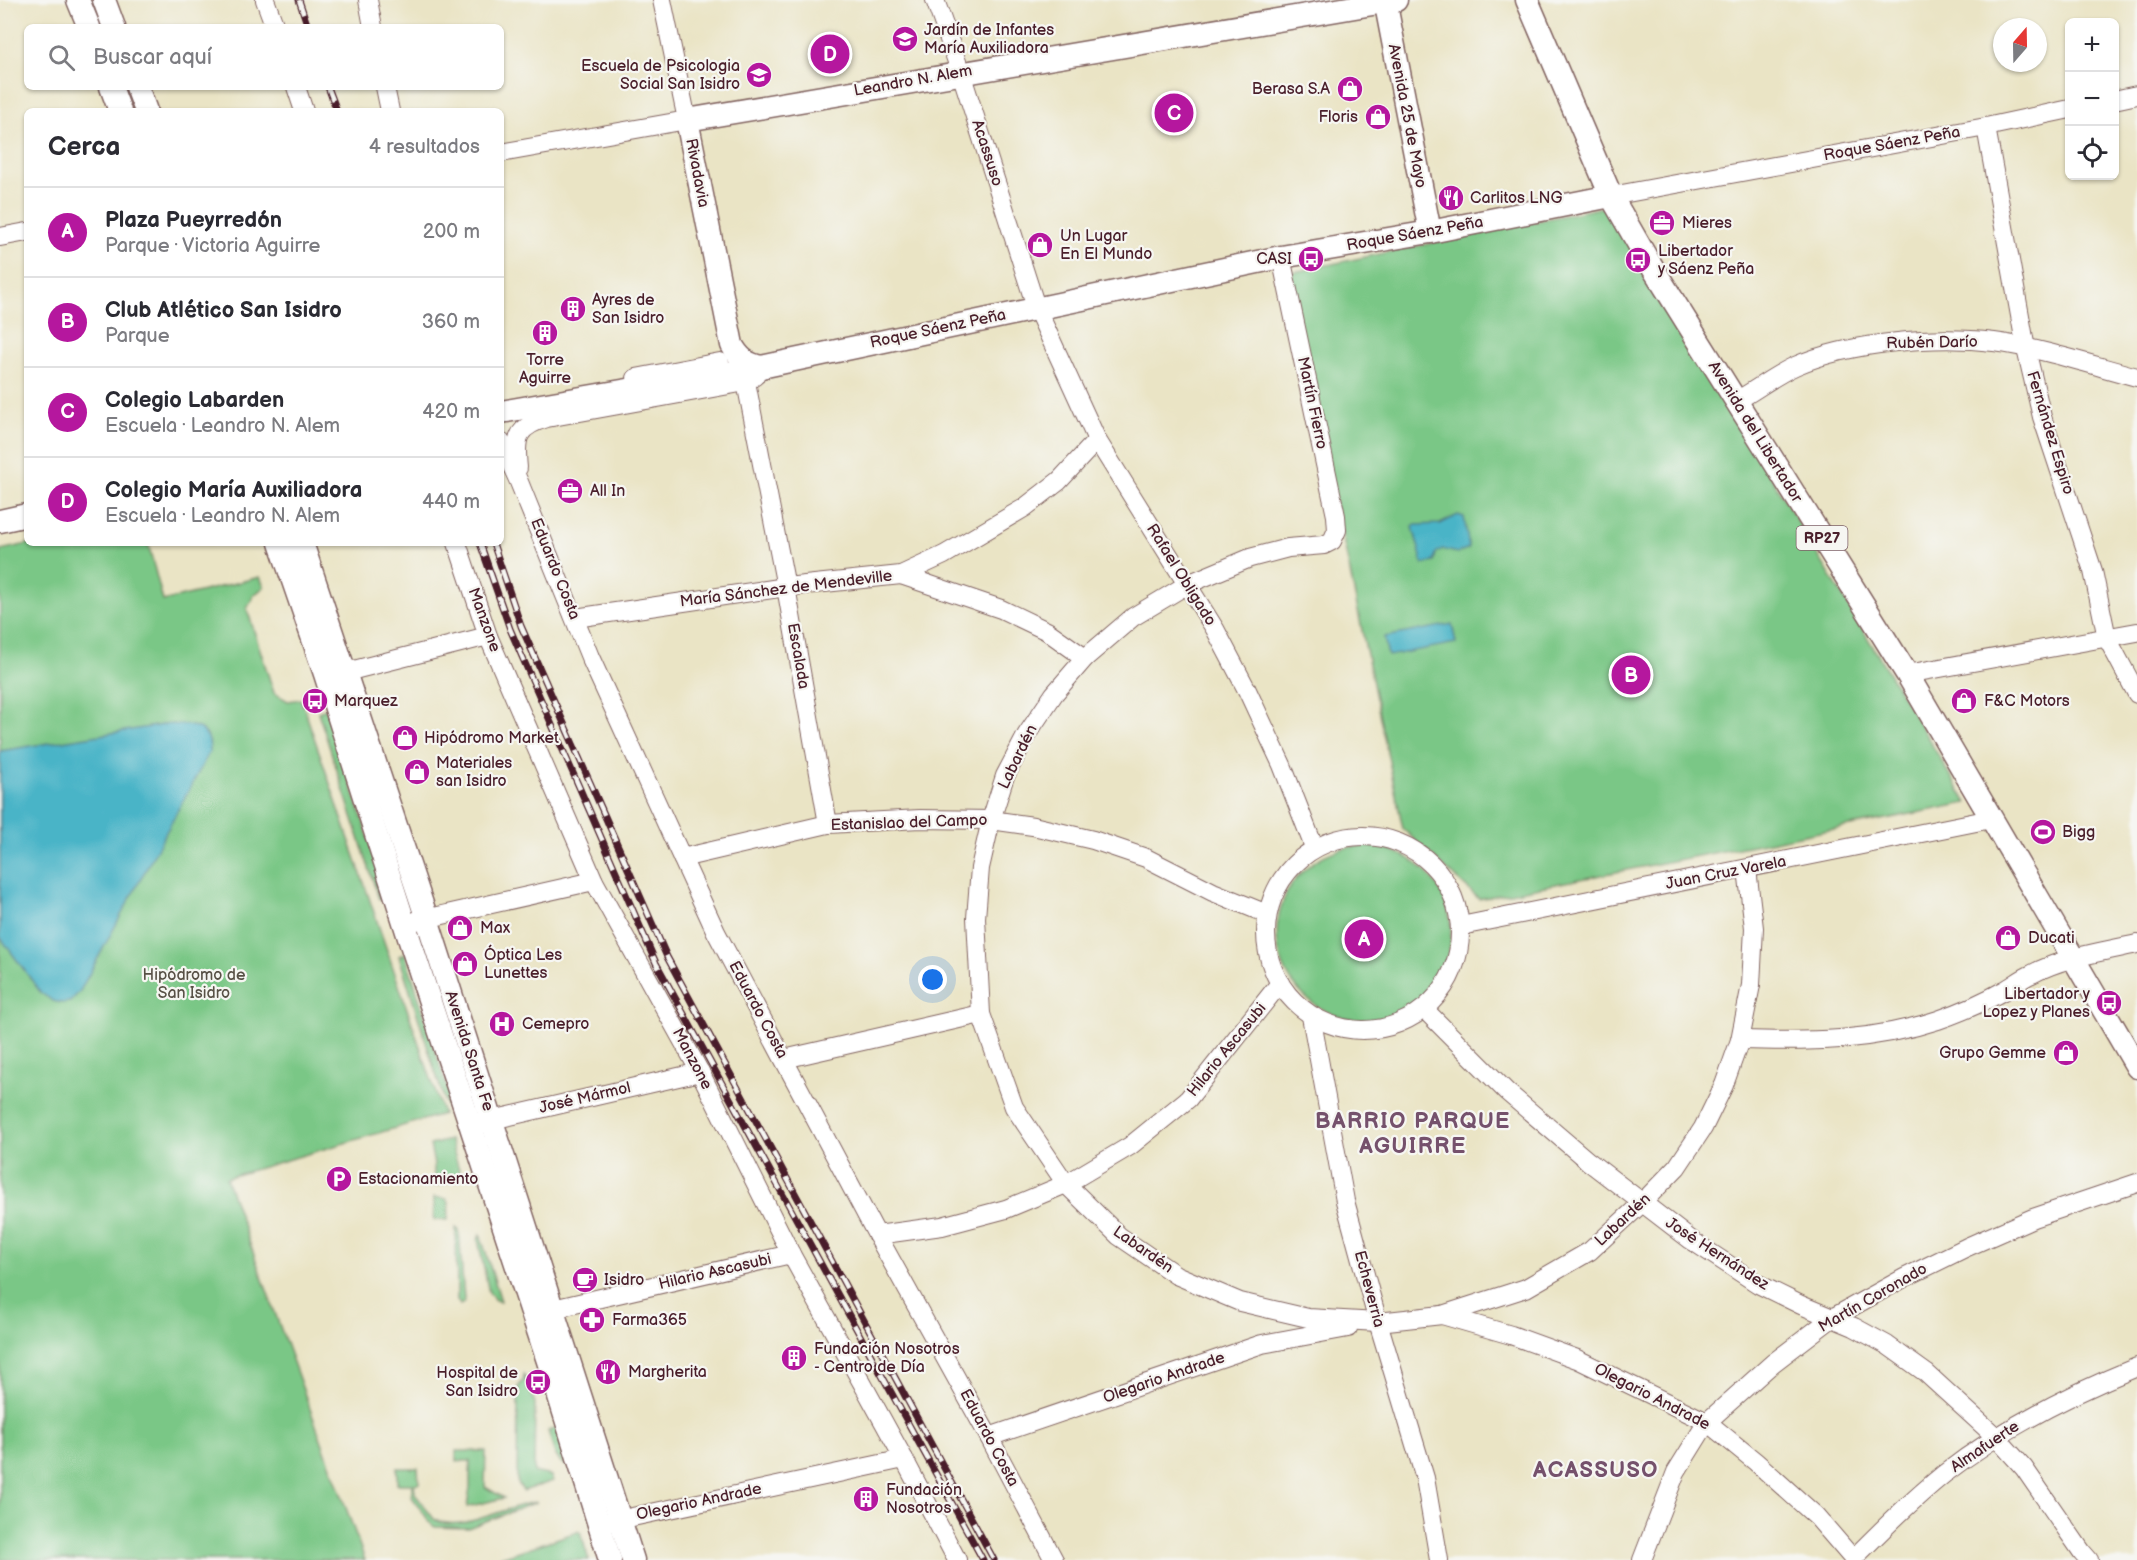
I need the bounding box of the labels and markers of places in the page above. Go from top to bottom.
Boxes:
place label: Jardín de Infantes María Auxiliadora [924,21,1054,58]
school or university icon: Jardín de Infantes María Auxiliadora [890,24,920,54]
pin: D [810,32,850,76]
place label: Escuela de Psicologia Social San Isidro [581,57,740,94]
school or university icon: Escuela de Psicologia Social San Isidro [744,60,774,90]
shop icon: Berasa S.A [1335,74,1365,104]
place label: Berasa S.A [1252,80,1330,99]
pin: C [1154,90,1194,136]
shop icon: Floris [1363,102,1393,132]
place label: Floris [1318,108,1358,127]
restaurant icon: Carlitos LNG [1436,183,1466,213]
place label: Carlitos LNG [1470,189,1563,208]
office icon: Mieres [1647,208,1677,238]
place label: Mieres [1682,214,1732,233]
place label: Un Lugar En El Mundo [1060,227,1152,264]
shop icon: Un Lugar En El Mundo [1025,230,1055,260]
place label: Libertador y Sáenz Peña [1657,242,1754,279]
bus stop icon: CASI [1296,244,1326,274]
bus stop icon: Libertador y Sáenz Peña [1623,245,1653,275]
place label: CASI [1256,250,1292,269]
place label: Ayres de San Isidro [592,291,664,328]
building icon: Ayres de San Isidro [558,294,588,324]
building icon: Torre Aguirre [530,318,560,348]
place label: Torre Aguirre [519,351,572,388]
office icon: All In [555,476,585,506]
place label: All In [590,482,625,501]
pin: B [1612,652,1650,698]
bus stop icon: Marquez [300,686,330,716]
shop icon: F&C Motors [1949,686,1979,716]
place label: Marquez [334,692,398,711]
place label: F&C Motors [1984,692,2070,711]
shop icon: Hipódromo Market [390,723,420,753]
place label: Hipódromo Market [424,729,559,748]
place label: Materiales san Isidro [436,754,512,791]
shop icon: Materiales san Isidro [402,757,432,787]
sports icon: Bigg [2028,817,2058,847]
place label: Bigg [2062,823,2095,842]
shop icon: Max [445,913,475,943]
pin: A [1344,916,1384,962]
place label: Max [480,919,511,938]
shop icon: Ducati [1993,923,2023,953]
place label: Ducati [2028,929,2075,948]
place label: Óptica Les Lunettes [484,944,562,983]
shop icon: Óptica Les Lunettes [450,949,480,979]
place label: Libertador y Lopez y Planes [1982,985,2091,1022]
bus stop icon: Libertador y Lopez y Planes [2094,988,2124,1018]
hospital icon: Cemepro [487,1009,517,1039]
place label: Cemepro [522,1015,589,1034]
shop icon: Grupo Gemme [2051,1038,2081,1068]
place label: Grupo Gemme [1939,1044,2047,1063]
parking icon: Estacionamiento [324,1164,354,1194]
place label: Estacionamiento [358,1170,478,1189]
cafe icon: Isidro [570,1265,600,1295]
place label: Isidro [604,1271,644,1290]
pharmacy icon: Farma365 [577,1305,607,1335]
place label: Farma365 [612,1311,687,1330]
place label: Fundación Nosotros - Centro de Día [814,1340,960,1377]
building icon: Fundación Nosotros - Centro de Día [779,1343,809,1373]
restaurant icon: Margherita [593,1357,623,1387]
place label: Margherita [628,1363,707,1382]
place label: Hospital de San Isidro [436,1364,519,1401]
bus stop icon: Hospital de San Isidro [523,1367,553,1397]
place label: Fundación Nosotros [886,1481,962,1518]
building icon: Fundación Nosotros [851,1484,881,1514]

